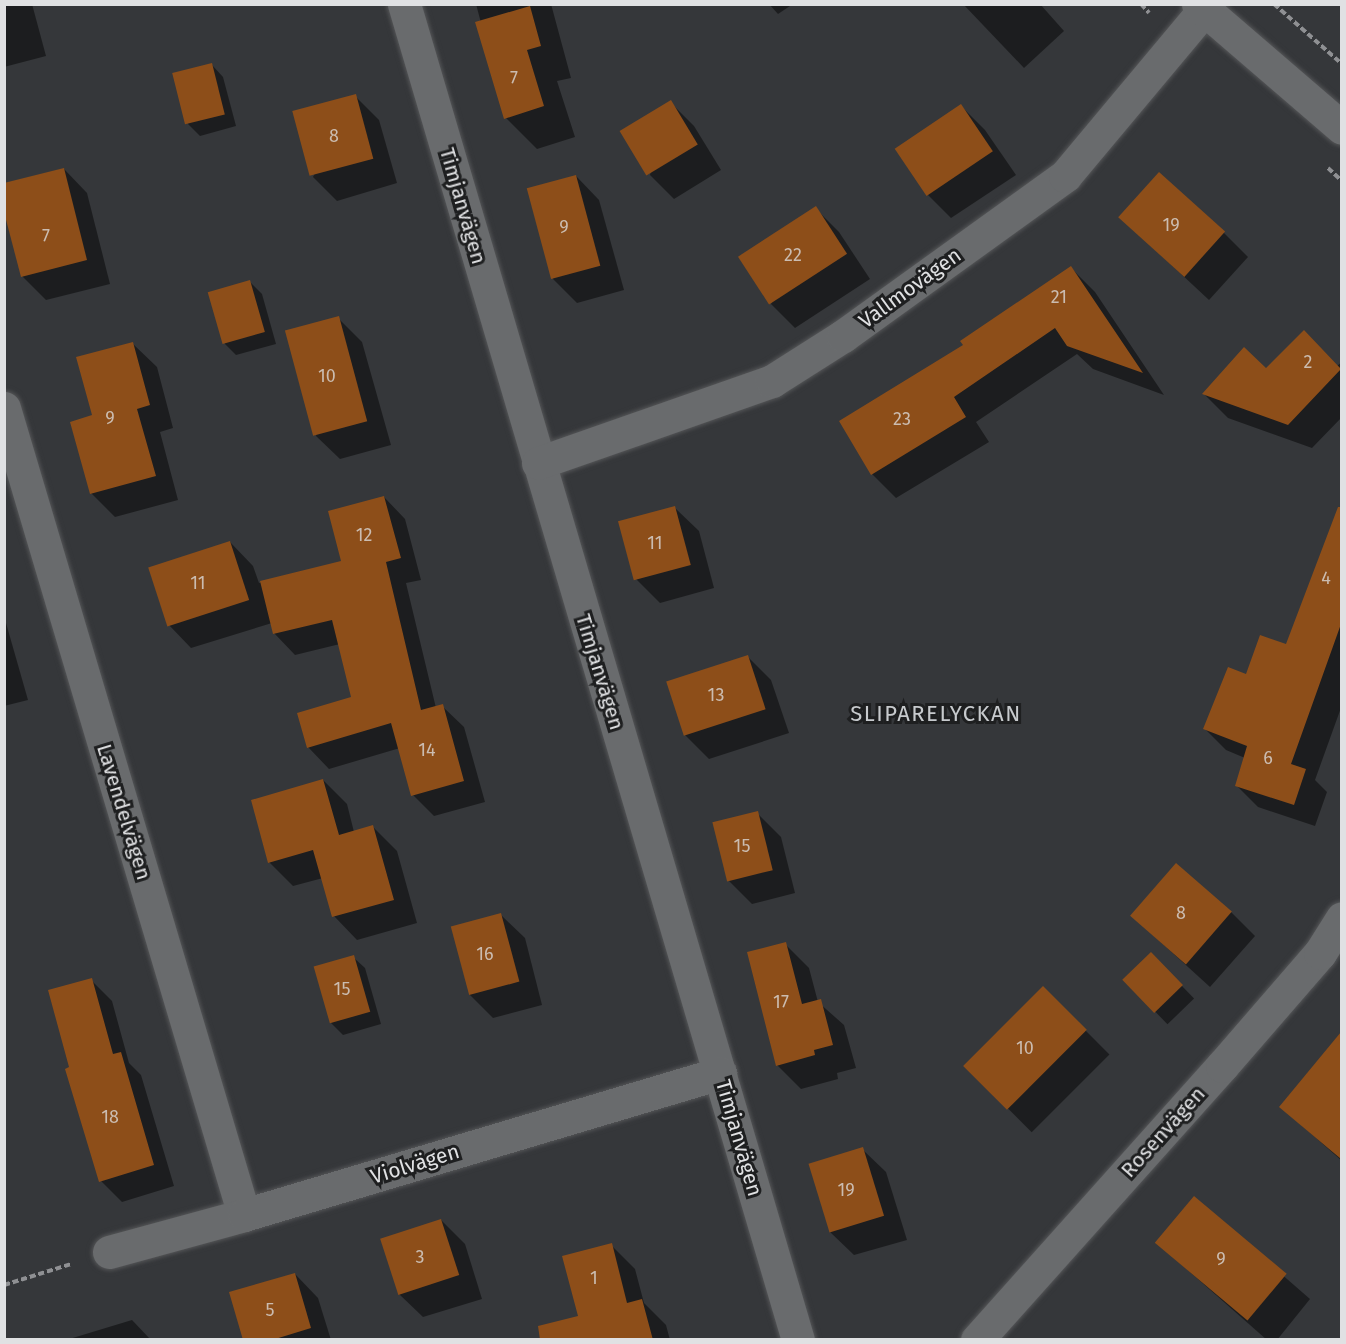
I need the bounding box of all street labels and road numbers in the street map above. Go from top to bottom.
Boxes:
street label: Timjanvägen [434,145,492,267]
street label: Vallmovägen [854,243,966,333]
street label: Timjanvägen [570,611,630,733]
street label: Lavendelvägen [91,741,157,883]
street label: Timjanvägen [710,1077,768,1199]
street label: Rosenvägen [1116,1081,1210,1183]
street label: Violvägen [368,1139,462,1189]

